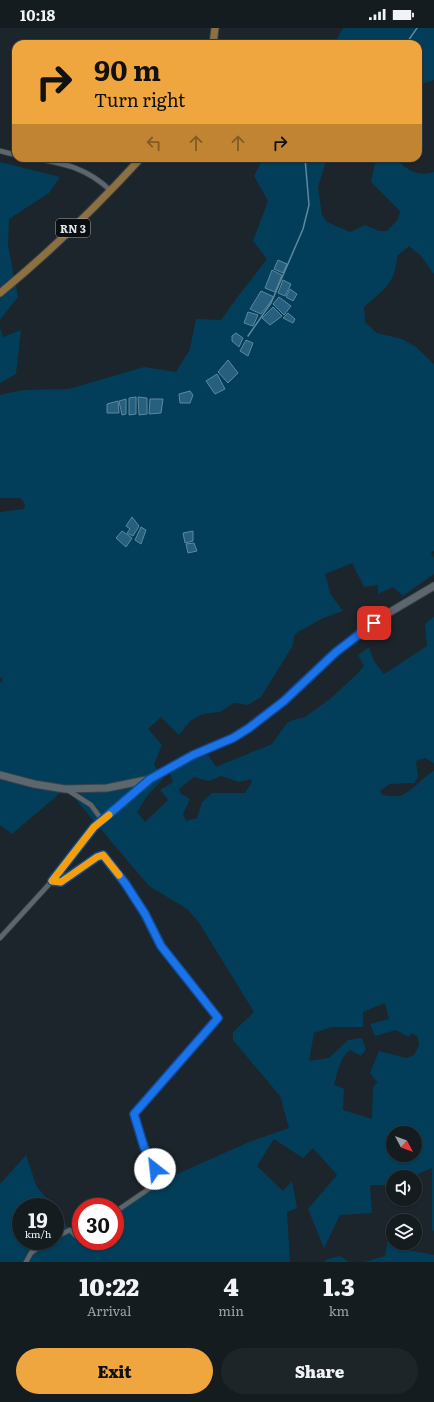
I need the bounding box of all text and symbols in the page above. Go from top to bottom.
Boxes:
text: 10:18 [20,3,55,26]
text: 90 m [94,48,161,90]
icon: right [28,56,80,108]
text: Turn right [94,86,185,113]
icon: left [143,132,165,154]
icon: ahead [185,132,207,154]
icon: ahead [227,132,249,154]
icon: right [269,132,291,154]
road number: RN 3 [56,219,90,237]
pin [357,606,391,640]
icon: arrive [363,612,385,634]
north arrow [386,1126,422,1162]
map controls [386,1126,422,1250]
position arrow [134,1148,176,1190]
button: sound [386,1170,422,1206]
speed limit sign: 30 [72,1198,124,1250]
text: 19 [28,1204,48,1234]
button: layers [386,1214,422,1250]
text: km/h [25,1226,51,1241]
text: 10:22 [79,1268,139,1303]
text: 4 [224,1268,239,1303]
text: 1.3 [323,1268,355,1303]
text: Arrival [87,1301,131,1320]
text: min [218,1301,244,1320]
text: km [329,1301,349,1320]
button: Exit [16,1348,213,1394]
button: Share [221,1348,418,1394]

